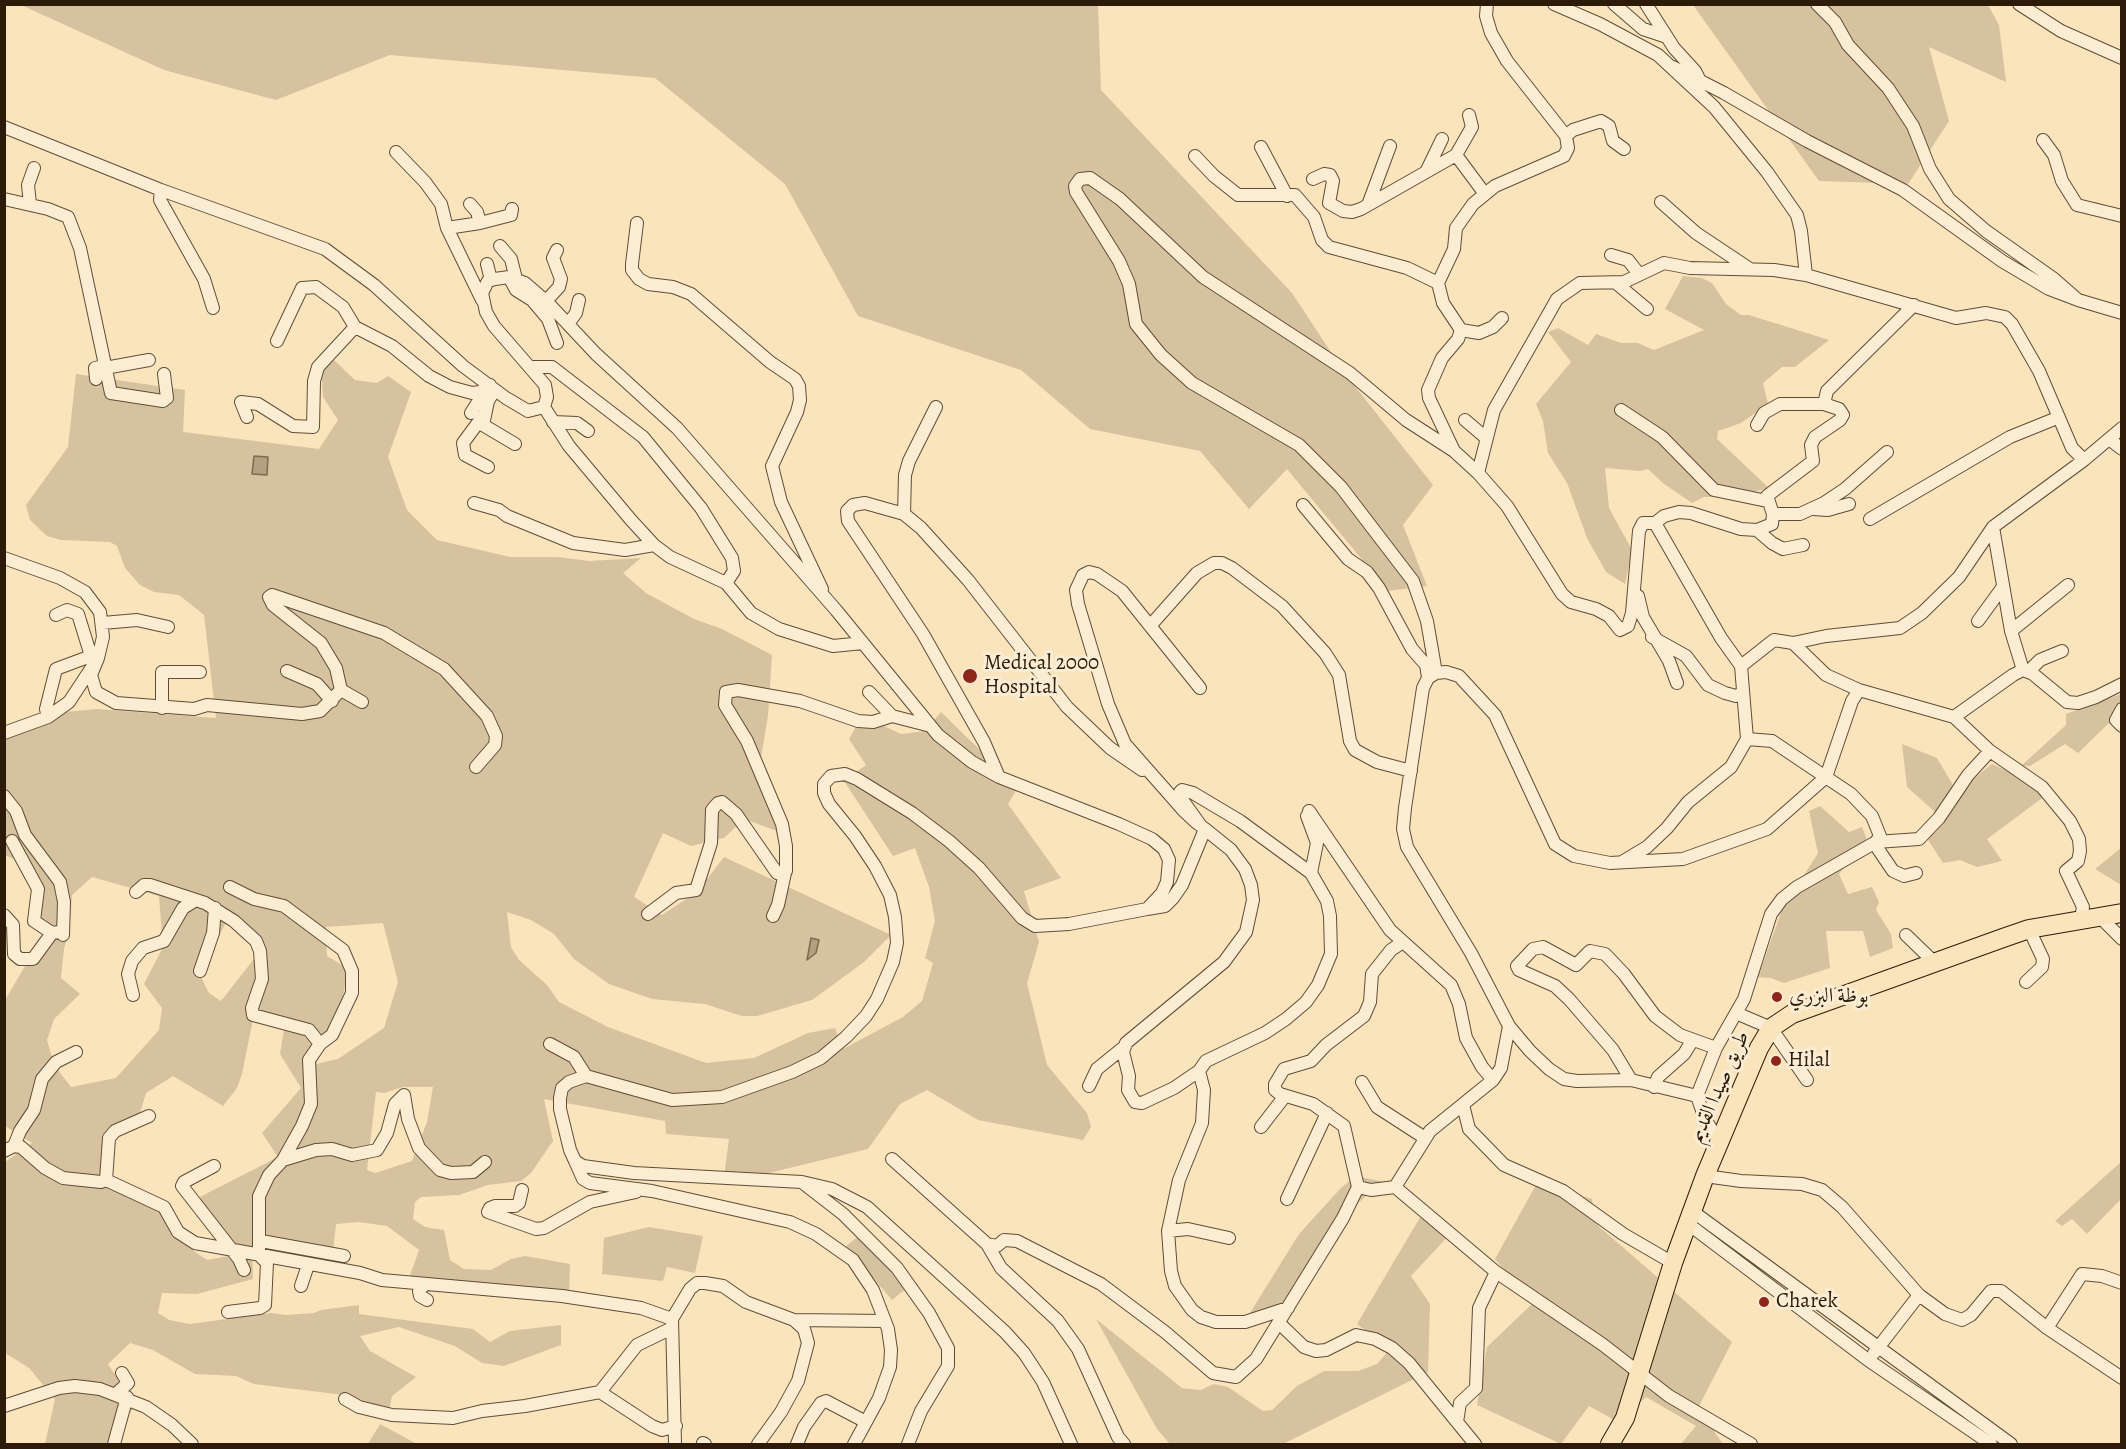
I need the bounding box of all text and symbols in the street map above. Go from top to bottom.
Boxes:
place label: Medical 2000 Hospital [984,651,1099,701]
marker: Medical 2000 Hospital [961,667,979,685]
place label: بوظة البزري [1789,984,1868,1010]
marker: بوظة البزري [1770,990,1784,1004]
street label: طريق صيدا القديم [1684,1027,1756,1147]
place label: Hilal [1788,1048,1830,1074]
marker: Hilal [1769,1054,1783,1068]
place label: Charek [1776,1289,1838,1315]
marker: Charek [1757,1295,1771,1309]

